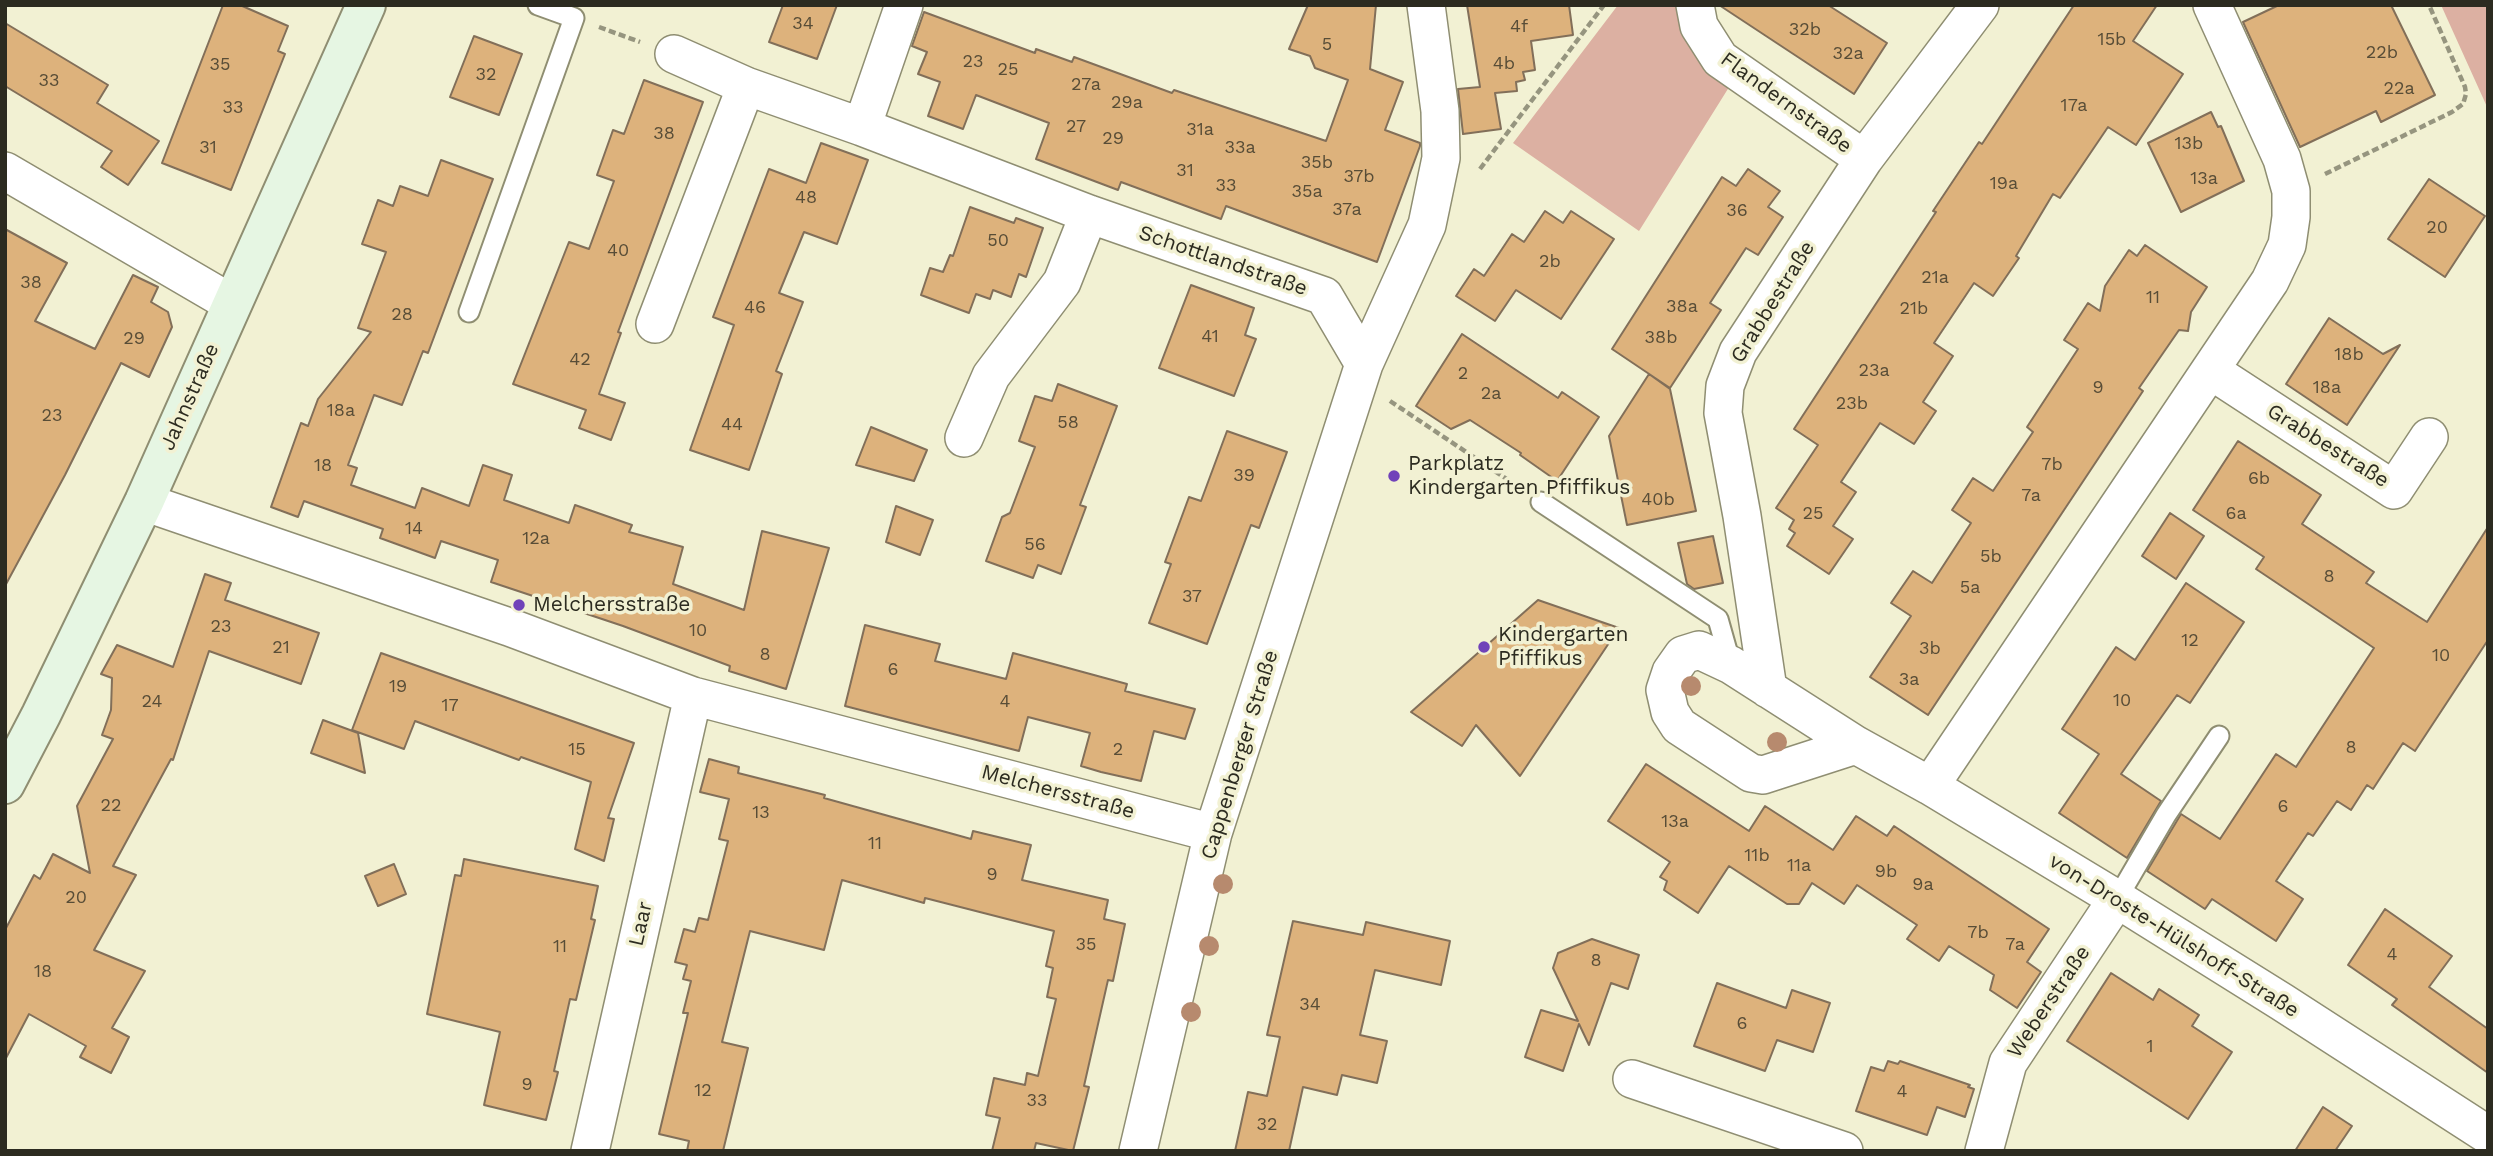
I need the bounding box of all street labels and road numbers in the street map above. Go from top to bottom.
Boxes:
street label: Flandernstraße [1715,47,1857,159]
street label: Schottlandstraße [1135,220,1311,302]
street label: Grabbestraße [1726,236,1820,368]
street label: Jahnstraße [155,340,225,454]
street label: Grabbestraße [2262,399,2394,493]
street label: Cappenberger Straße [1196,647,1284,863]
street label: Melchersstraße [979,759,1137,825]
street label: von-Droste-Hülshoff-Straße [2044,849,2304,1023]
street label: Laar [624,899,658,949]
street label: Weberstraße [2002,941,2096,1063]

